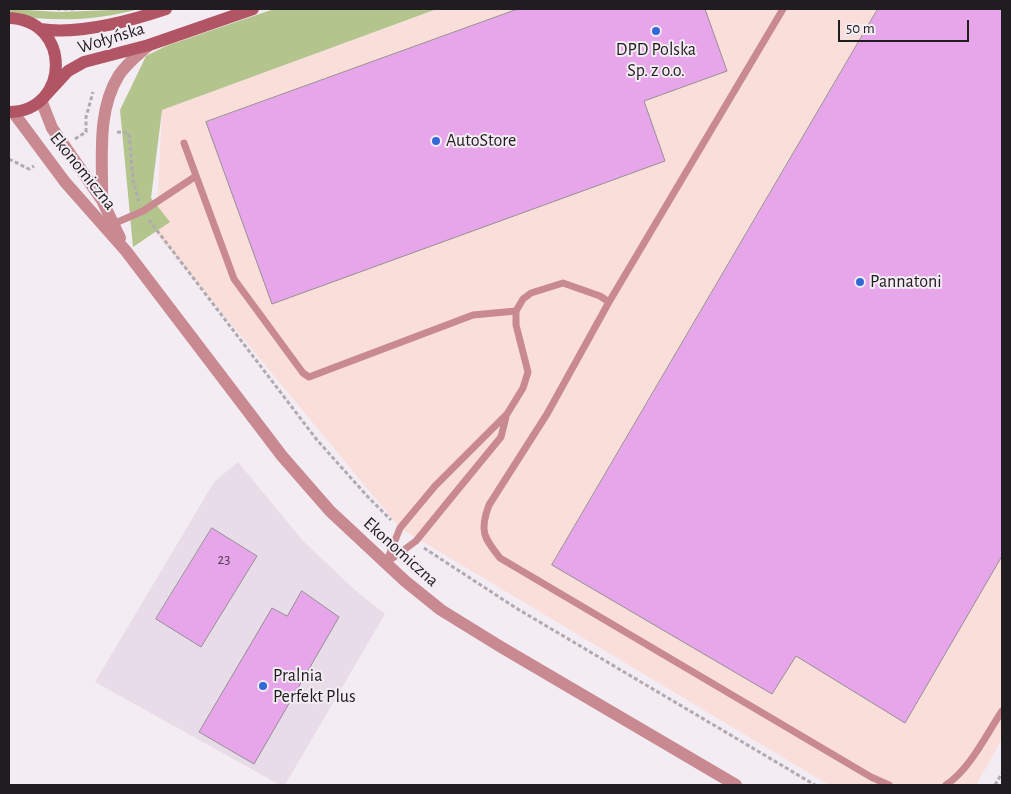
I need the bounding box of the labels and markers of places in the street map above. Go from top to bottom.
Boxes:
marker: DPD Polska Sp. z o.o. [650,25,662,37]
place label: DPD Polska Sp. z o.o. [616,39,696,82]
place label: AutoStore [446,130,516,152]
marker: AutoStore [430,135,442,147]
place label: Pannatoni [870,271,942,293]
marker: Pannatoni [854,276,866,288]
place label: Pralnia Perfekt Plus [273,665,356,708]
marker: Pralnia Perfekt Plus [257,680,269,692]

